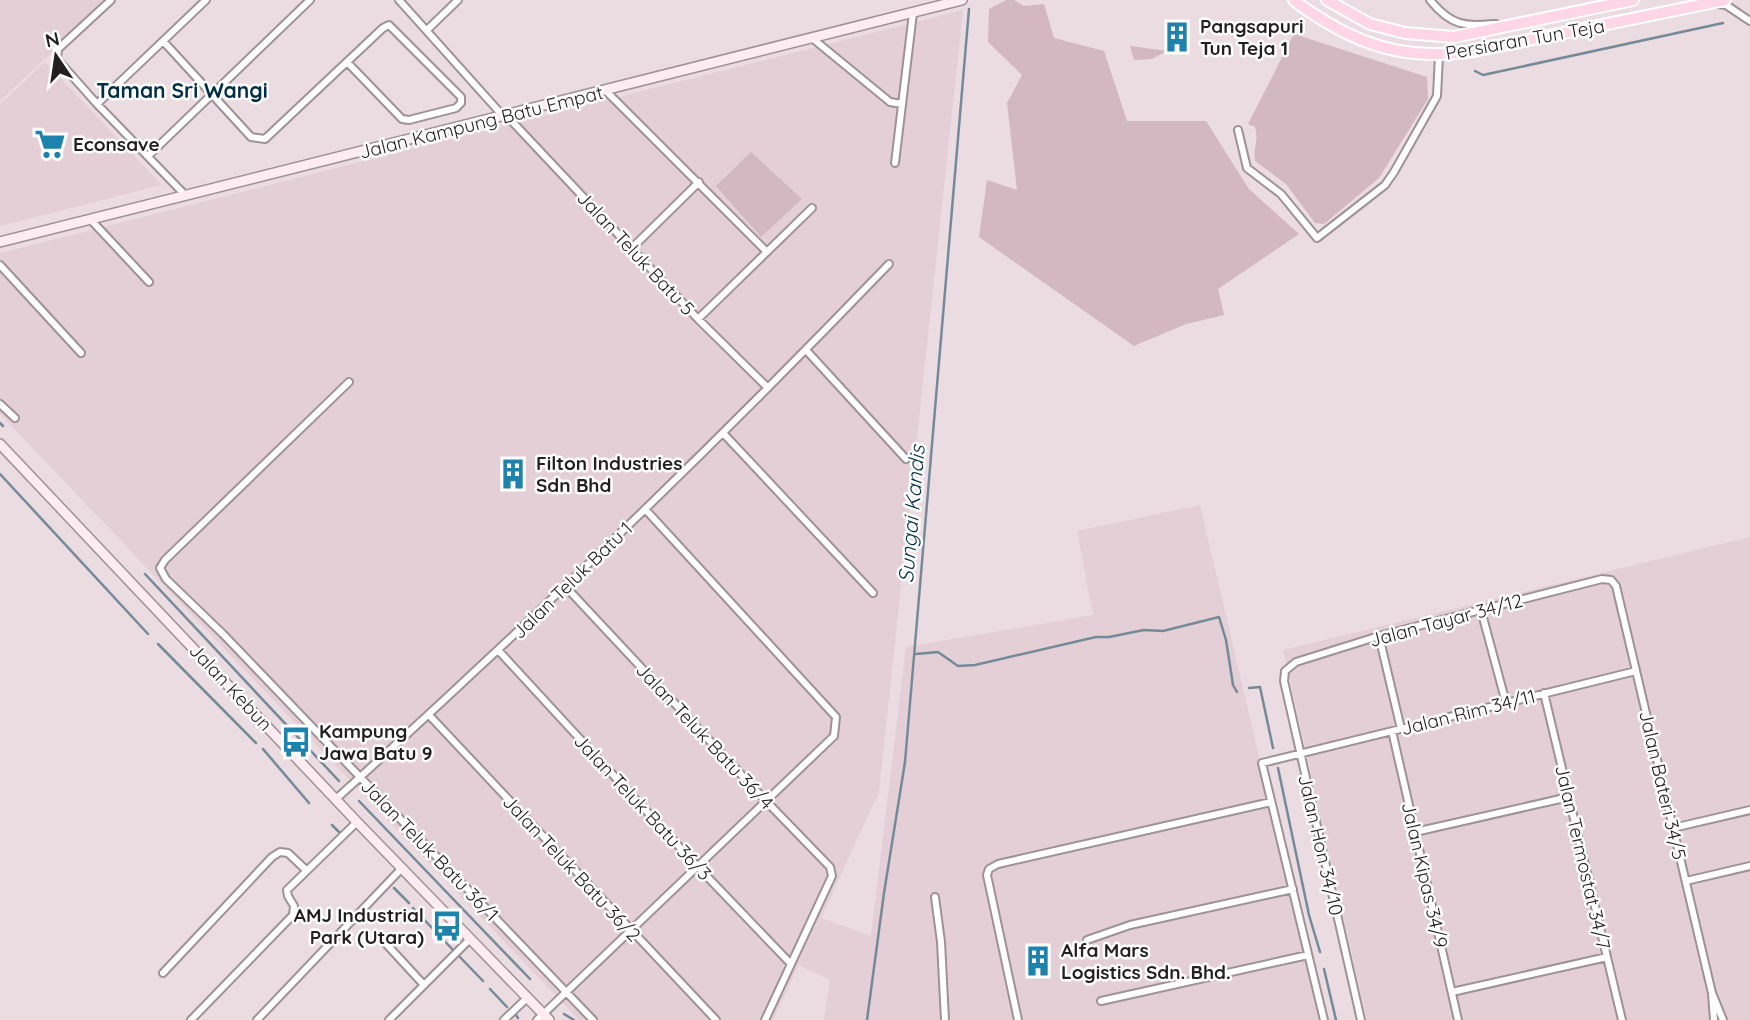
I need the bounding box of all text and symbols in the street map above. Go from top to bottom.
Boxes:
street label: Persiaran Tun Teja [1444,13,1606,65]
place label: Pangsapuri Tun Teja 1 [1200,14,1304,60]
building icon: Pangsapuri Tun Teja 1 [1160,20,1194,54]
north arrow [21,21,91,91]
text: N [43,26,62,53]
district label: Taman Sri Wangi [96,77,268,103]
street label: Jalan Kampung Batu Empat [357,80,605,164]
supermarket icon: Econsave [33,127,67,161]
place label: Econsave [73,132,160,156]
street label: Jalan Teluk Batu 5 [572,186,700,320]
water label: Sungai Kandis [892,443,930,584]
place label: Filton Industries Sdn Bhd [536,451,682,497]
building icon: Filton Industries Sdn Bhd [496,457,530,491]
street label: Jalan Teluk Batu 1 [507,516,637,644]
street label: Jalan Tayar 34/12 [1367,588,1525,652]
street label: Jalan Kebun [184,638,278,736]
street label: Jalan Teluk Batu 36/4 [631,658,779,814]
street label: Jalan Rim 34/11 [1398,684,1538,740]
street label: Jalan Bateri 34/5 [1634,708,1692,862]
place label: Kampung Jawa Batu 9 [319,719,433,765]
bus stop icon: Kampung Jawa Batu 9 [279,725,313,759]
street label: Jalan Teluk Batu 36/3 [569,729,717,885]
street label: Jalan Termostat 34/7 [1550,762,1616,952]
street label: Jalan Hon 34/10 [1293,772,1349,918]
street label: Jalan Teluk Batu 36/1 [356,774,504,926]
street label: Jalan Teluk Batu 36/2 [498,790,646,946]
street label: Jalan Kipas 34/9 [1397,800,1453,950]
place label: AMJ Industrial Park (Utara) [294,903,424,949]
bus stop icon: AMJ Industrial Park (Utara) [430,909,464,943]
place label: Alfa Mars Logistics Sdn. Bhd. [1061,938,1231,984]
building icon: Alfa Mars Logistics Sdn. Bhd. [1021,944,1055,978]

